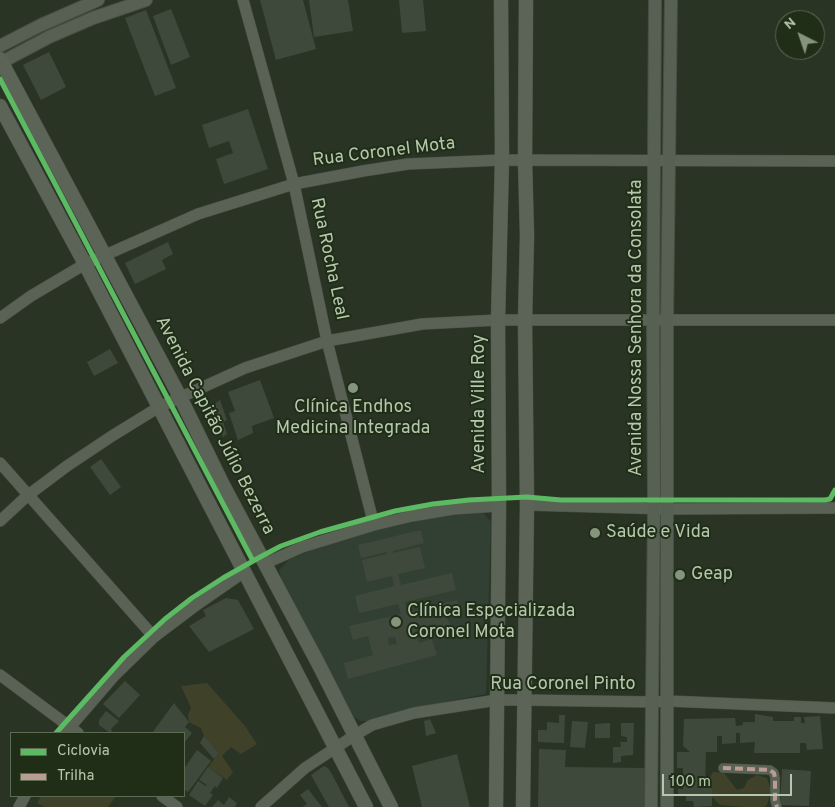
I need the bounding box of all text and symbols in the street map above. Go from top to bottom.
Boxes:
north arrow [775,10,825,60]
text: N [781,14,800,34]
street label: Rua Coronel Mota [312,134,456,172]
street label: Avenida Nossa Senhora da Consolata [626,180,648,476]
street label: Rua Rocha Leal [305,196,351,322]
street label: Avenida Capitão Júlio Bezerra [149,313,279,539]
street label: Avenida Ville Roy [469,334,491,474]
marker: Clínica Endhos Medicina Integrada [346,381,360,395]
place label: Clínica Endhos Medicina Integrada [276,397,430,439]
place label: Saúde e Vida [606,522,710,544]
marker: Saúde e Vida [588,526,602,540]
place label: Geap [691,564,733,586]
marker: Geap [673,568,687,582]
place label: Clínica Especializada Coronel Mota [407,601,575,644]
marker: Clínica Especializada Coronel Mota [389,615,403,629]
street label: Rua Coronel Pinto [490,674,636,696]
legend [10,732,185,797]
text: Ciclovia [57,742,110,761]
scale bar [665,764,795,796]
text: Trilha [57,767,94,786]
text: 100 m [670,773,711,792]

